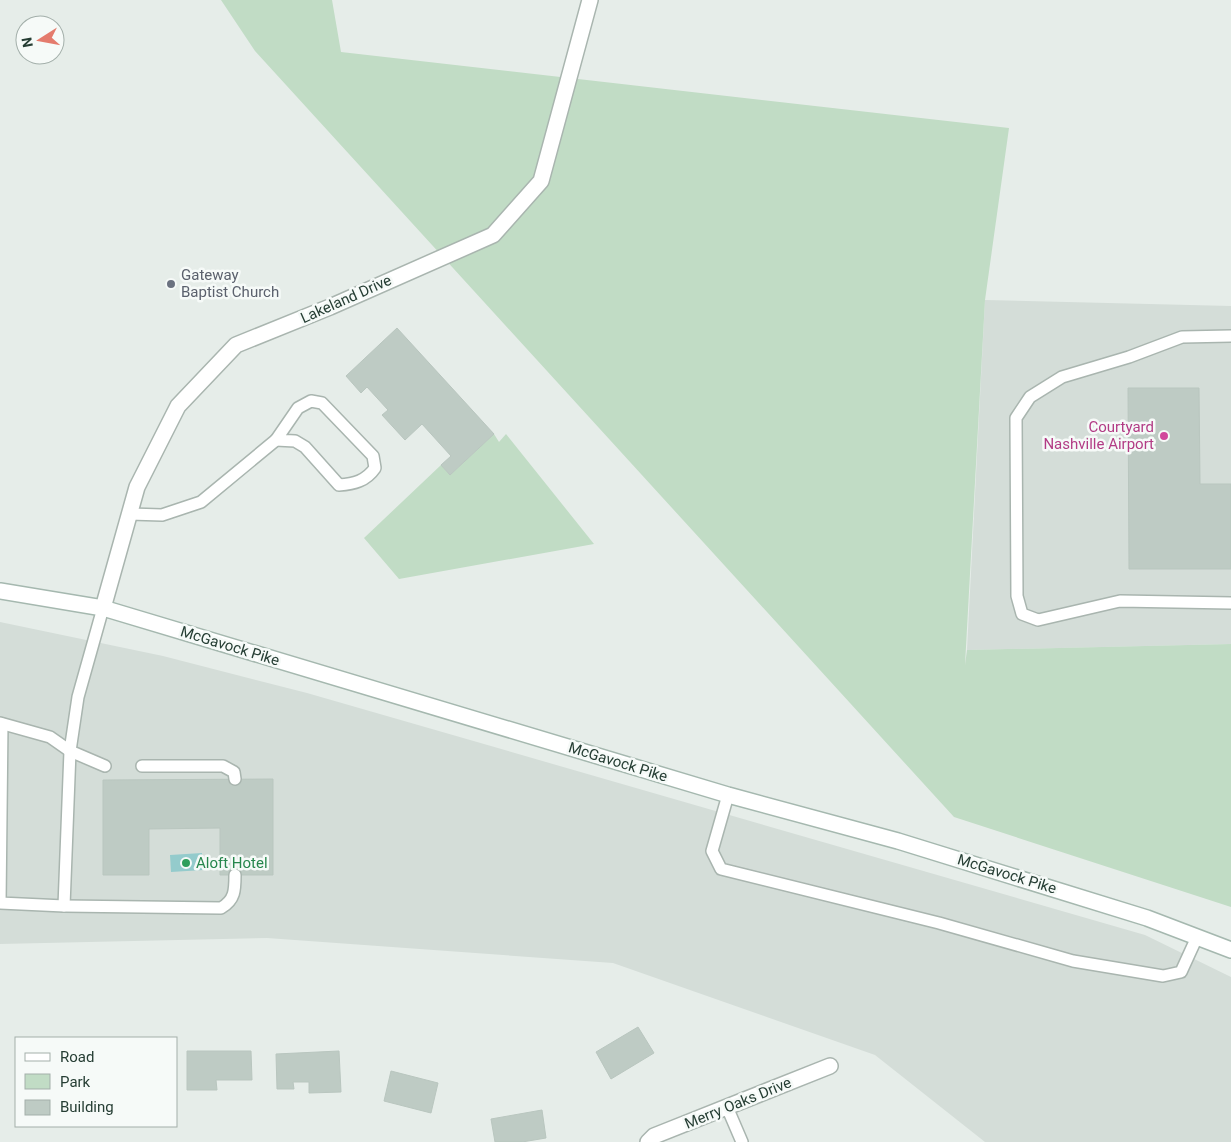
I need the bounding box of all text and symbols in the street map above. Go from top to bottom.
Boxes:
north arrow [15,15,65,65]
text: N [18,36,36,49]
place label: Gateway Baptist Church [181,266,279,301]
street label: Lakeland Drive [298,271,394,327]
marker: Gateway Baptist Church [165,278,177,290]
place label: Courtyard Nashville Airport [1043,418,1154,453]
marker: Courtyard Nashville Airport [1158,430,1170,442]
street label: McGavock Pike [178,622,282,670]
street label: McGavock Pike [566,738,670,786]
street label: McGavock Pike [955,850,1059,898]
place label: Aloft Hotel [196,854,268,872]
marker: Aloft Hotel [180,857,192,869]
legend [15,1037,178,1127]
text: Road [60,1048,94,1066]
text: Park [60,1073,91,1091]
street label: Merry Oaks Drive [682,1073,794,1133]
text: Building [60,1098,114,1116]

